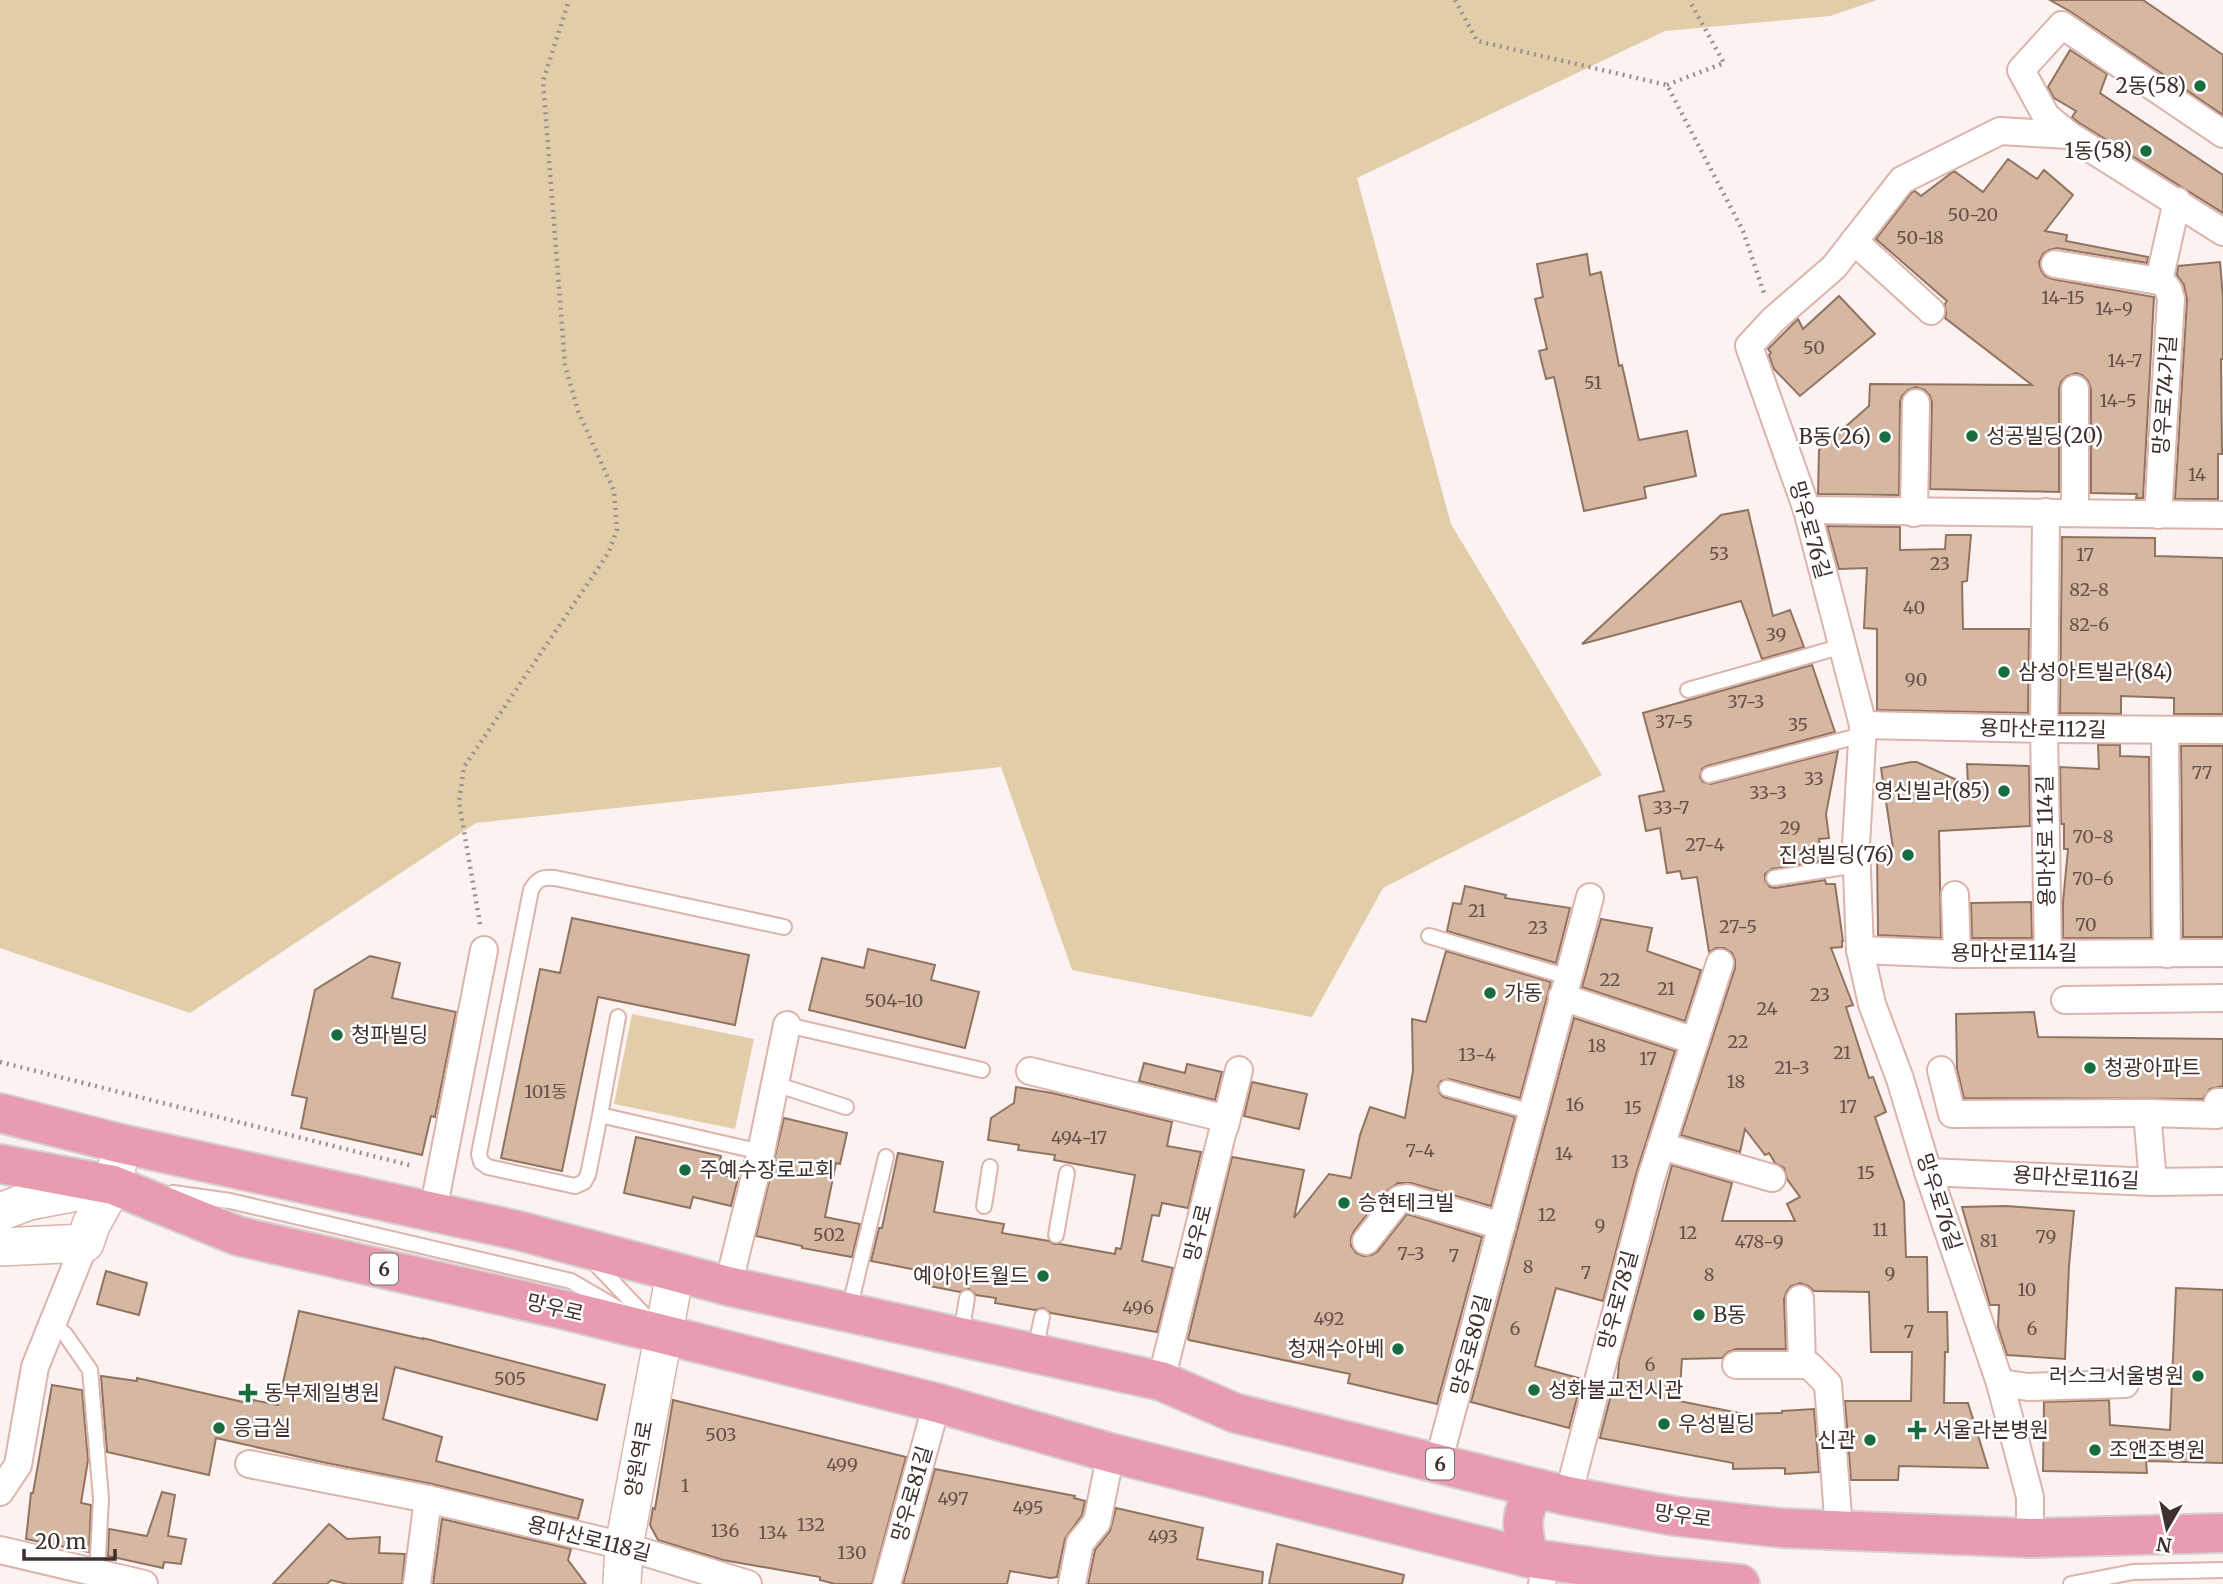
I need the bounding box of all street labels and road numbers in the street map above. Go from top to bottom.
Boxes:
street label: 망우로74가길 [2147,334,2182,456]
street label: 망우로76길 [1784,478,1837,582]
street label: 용마산로112길 [1979,714,2107,743]
street label: 용마산로 114길 [2031,775,2060,907]
street label: 용마산로114길 [1951,939,2077,966]
street label: 망우로76길 [1911,1150,1968,1254]
street label: 용마산로116길 [2012,1161,2140,1194]
street label: 망우로 [1177,1201,1218,1264]
street label: 망우로78길 [1591,1248,1644,1352]
road number: 6 [370,1254,398,1284]
street label: 망우로 [524,1288,586,1327]
street label: 망우로80길 [1444,1291,1497,1398]
street label: 양원역로 [619,1419,659,1499]
street label: 망우로81길 [885,1443,938,1545]
road number: 6 [1426,1448,1454,1480]
street label: 망우로 [1652,1498,1714,1533]
street label: 용마산로118길 [524,1510,654,1567]

